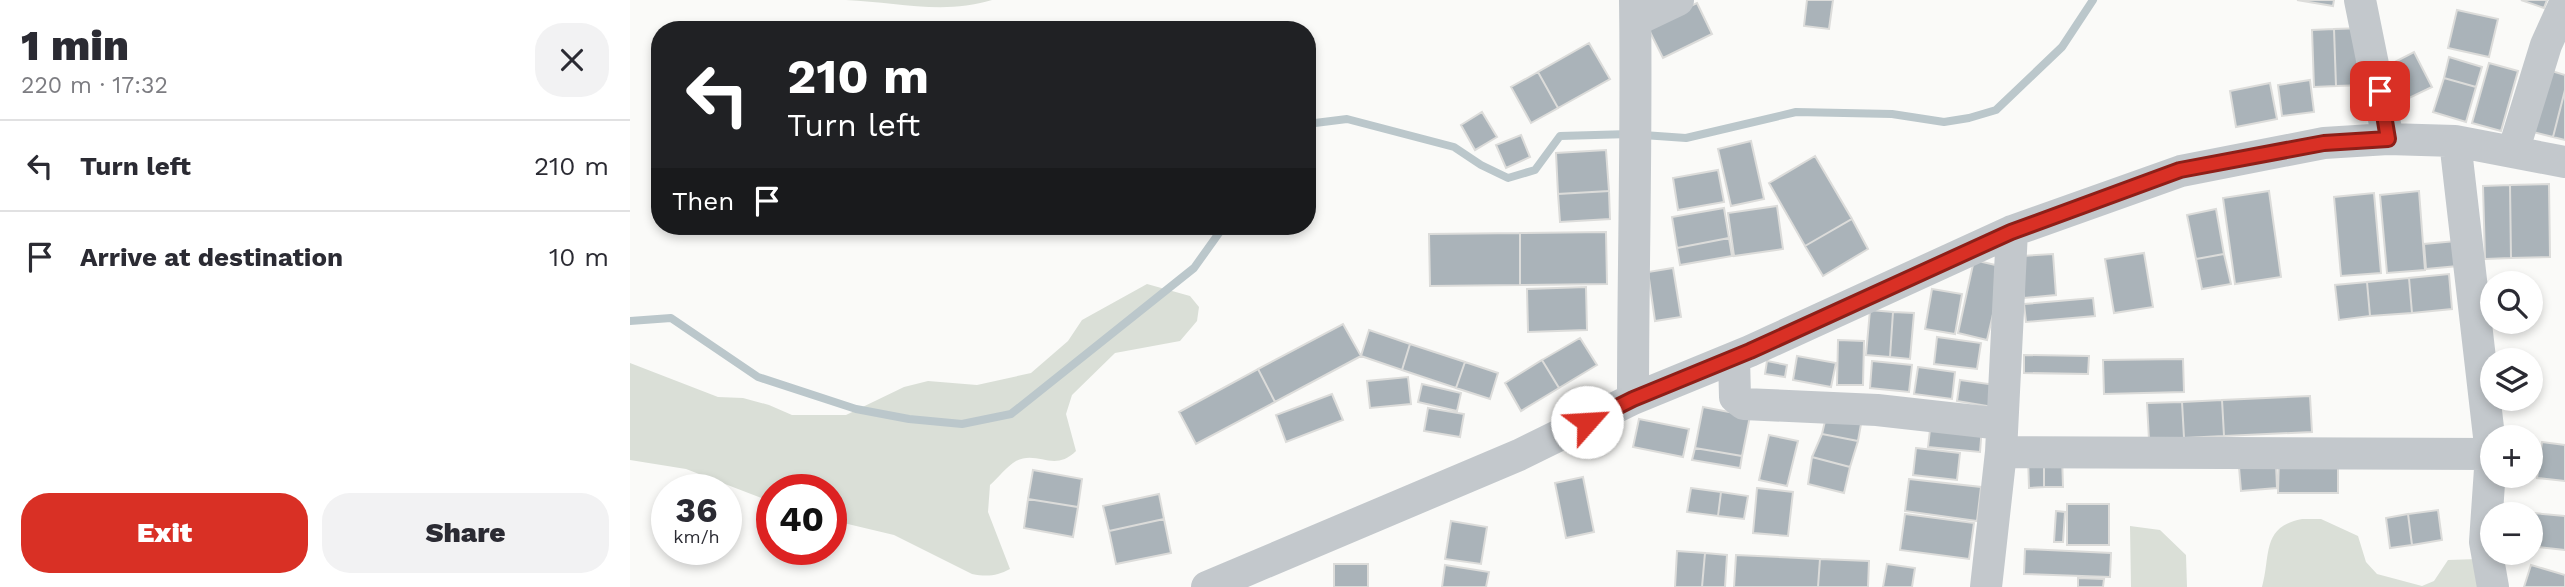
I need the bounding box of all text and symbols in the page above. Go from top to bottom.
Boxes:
text: 1 min [21,21,129,70]
button: close [535,23,609,97]
text: 210 m [787,47,929,105]
icon: left [672,49,763,140]
pin [2350,61,2410,121]
text: 220 m · 17:32 [21,72,168,99]
icon: arrive [2361,72,2399,110]
text: Turn left [787,106,920,144]
icon: left [21,147,59,185]
text: Turn left [80,151,191,181]
text: 210 m [534,151,609,181]
icon: arrive [748,182,786,220]
text: Then [672,186,734,216]
icon: arrive [21,238,59,276]
text: Arrive at destination [80,242,343,272]
text: 10 m [549,242,609,272]
map controls [2480,271,2543,565]
button: search [2480,271,2543,334]
button: layers [2480,348,2543,411]
position arrow [1550,385,1624,459]
button: + [2480,425,2543,488]
speed limit sign: 40 [756,474,847,565]
text: 36 [675,489,718,531]
button: Exit [21,493,308,573]
button: Share [322,493,609,573]
button: − [2480,502,2543,565]
text: km/h [673,526,720,547]

